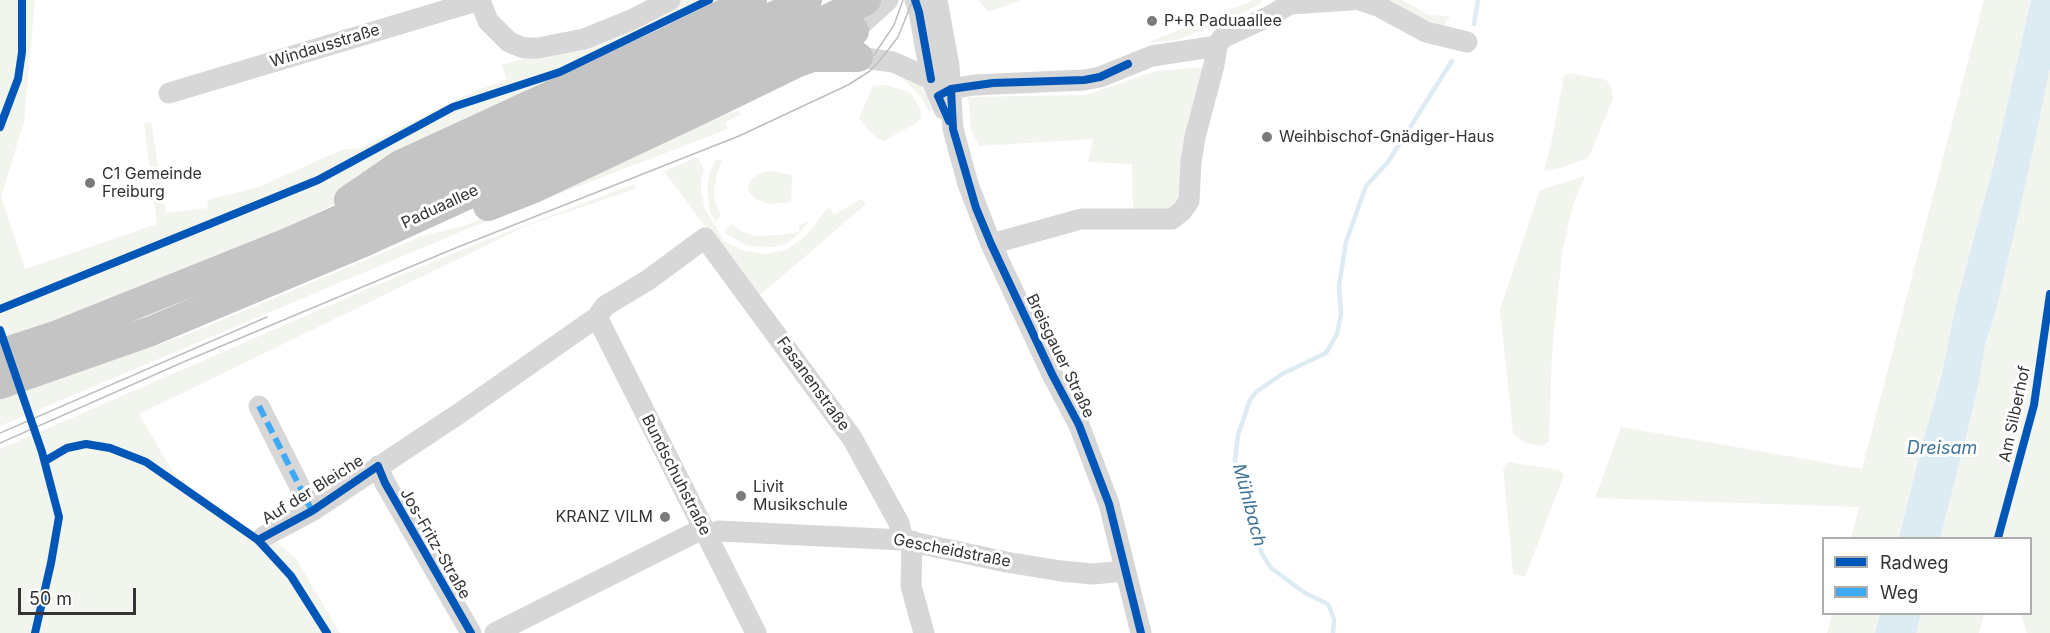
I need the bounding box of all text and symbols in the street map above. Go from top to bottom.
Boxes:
place label: P+R Paduaallee [1164,11,1282,31]
marker: P+R Paduaallee [1145,14,1159,28]
street label: Windausstraße [268,20,382,72]
place label: Weihbischof-Gnädiger-Haus [1279,127,1494,147]
marker: Weihbischof-Gnädiger-Haus [1260,130,1274,144]
place label: C1 Gemeinde Freiburg [102,164,202,202]
marker: C1 Gemeinde Freiburg [83,176,97,190]
street label: Paduaallee [398,181,482,233]
street label: Breisgauer Straße [1022,291,1098,421]
street label: Fasanenstraße [772,333,854,435]
street label: Am Silberhof [1995,364,2035,464]
street label: Bundschuhstraße [637,411,715,539]
water label: Dreisam [1907,438,1977,460]
street label: Auf der Bleiche [259,451,367,529]
water label: Mühlbach [1228,461,1270,549]
place label: Livit Musikschule [753,477,848,515]
street label: Jos-Fritz-Straße [395,485,475,603]
marker: Livit Musikschule [734,489,748,503]
place label: KRANZ VILM [555,507,653,527]
marker: KRANZ VILM [658,510,672,524]
street label: Gescheidstraße [892,530,1012,572]
legend [1822,537,2032,615]
text: Radweg [1880,552,1949,573]
scale bar [21,576,140,614]
text: Weg [1880,582,1918,603]
text: 50 m [29,588,72,609]

